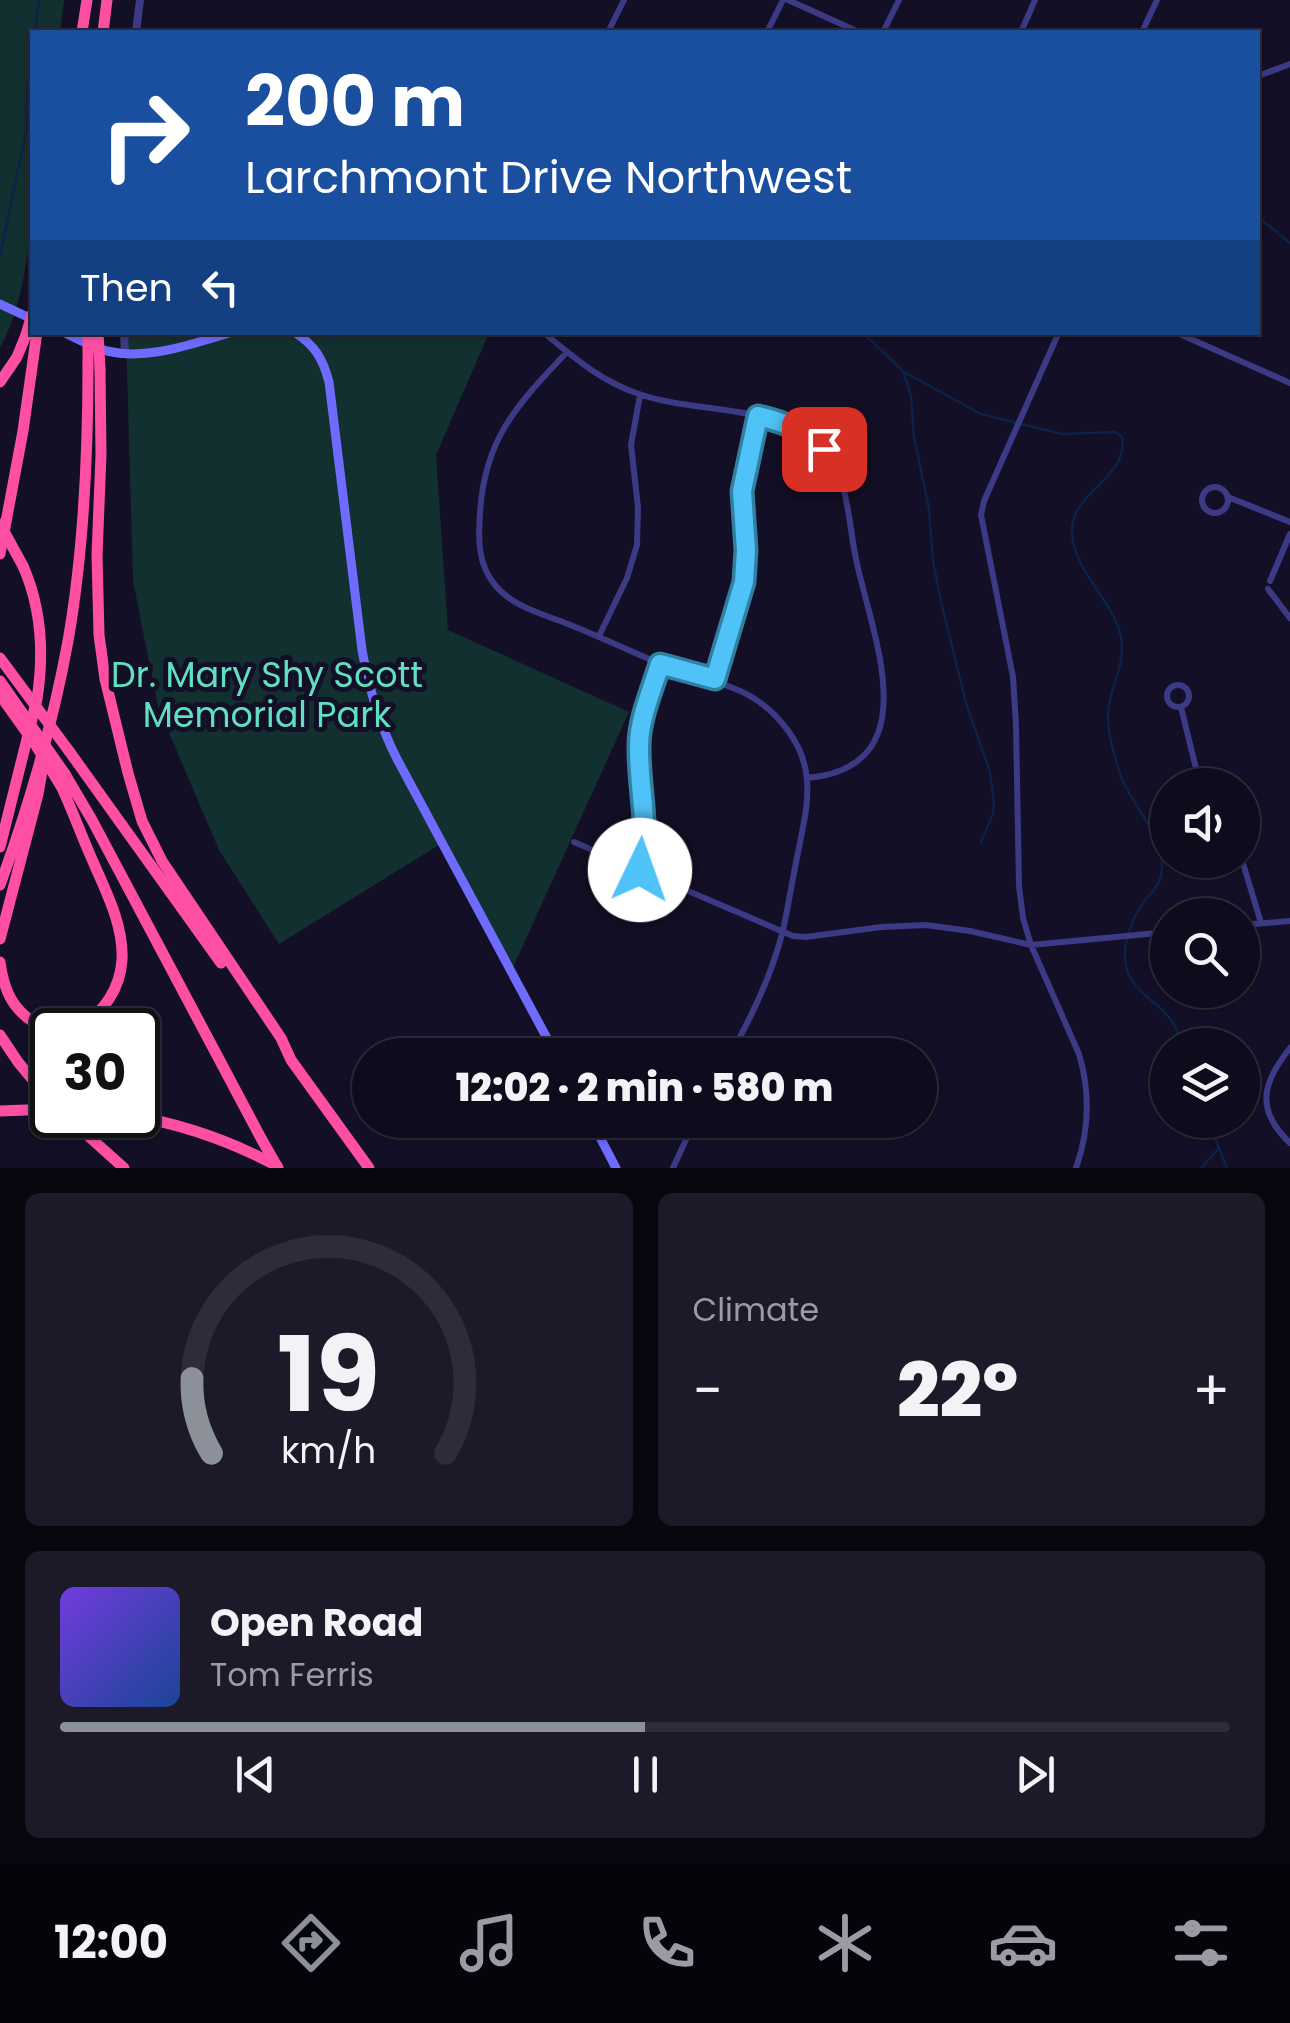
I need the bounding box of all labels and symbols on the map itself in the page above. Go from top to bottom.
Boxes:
pin [782,407,867,492]
park label: Dr. Mary Shy Scott Memorial Park [111,650,423,739]
position arrow [588,818,692,922]
speed limit sign: 30 [30,1008,160,1138]

